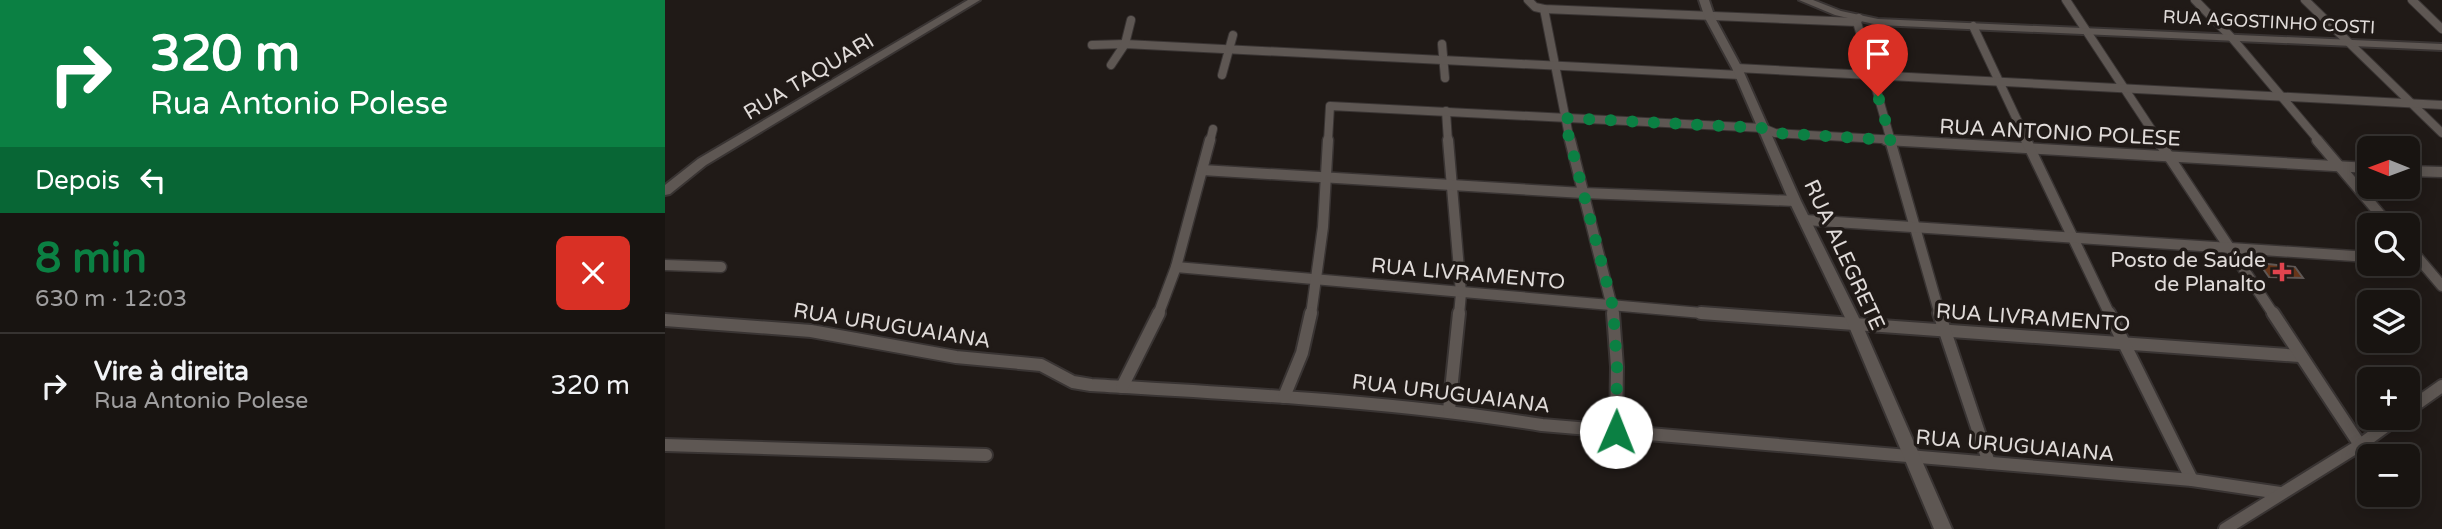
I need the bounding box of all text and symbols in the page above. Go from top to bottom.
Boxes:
street label: RUA AGOSTINHO COSTI [2162,5,2376,39]
pin [1848,24,1908,96]
text: 320 m [150,25,300,84]
icon: right [35,28,126,119]
street label: RUA TAQUARI [739,28,879,126]
icon: arrive [1859,35,1897,73]
text: Rua Antonio Polese [150,85,448,123]
street label: RUA ANTONIO POLESE [1939,114,2181,152]
north arrow [2357,136,2420,200]
map controls [2357,136,2420,507]
icon: left [134,161,172,199]
text: Depois [35,165,120,196]
street label: RUA ALEGRETE [1798,176,1890,334]
button: search [2357,213,2420,276]
text: 8 min [35,233,147,284]
button: close [556,236,630,310]
place label: Posto de Saúde de Planalto [2110,248,2266,297]
street label: RUA LIVRAMENTO [1370,253,1566,295]
marker: Posto de Saúde de Planalto [2272,262,2292,282]
text: 630 m · 12:03 [35,285,187,313]
button: layers [2357,290,2420,353]
street label: RUA URUGUAIANA [791,298,993,354]
street label: RUA LIVRAMENTO [1935,299,2131,337]
text: Vire à direita [94,356,249,387]
icon: right [35,367,73,405]
button: + [2357,367,2420,430]
street label: RUA URUGUAIANA [1350,369,1552,419]
text: 320 m [550,370,630,401]
text: Rua Antonio Polese [94,387,308,415]
position arrow [1579,395,1653,469]
street label: RUA URUGUAIANA [1914,425,2116,467]
button: − [2357,444,2420,507]

